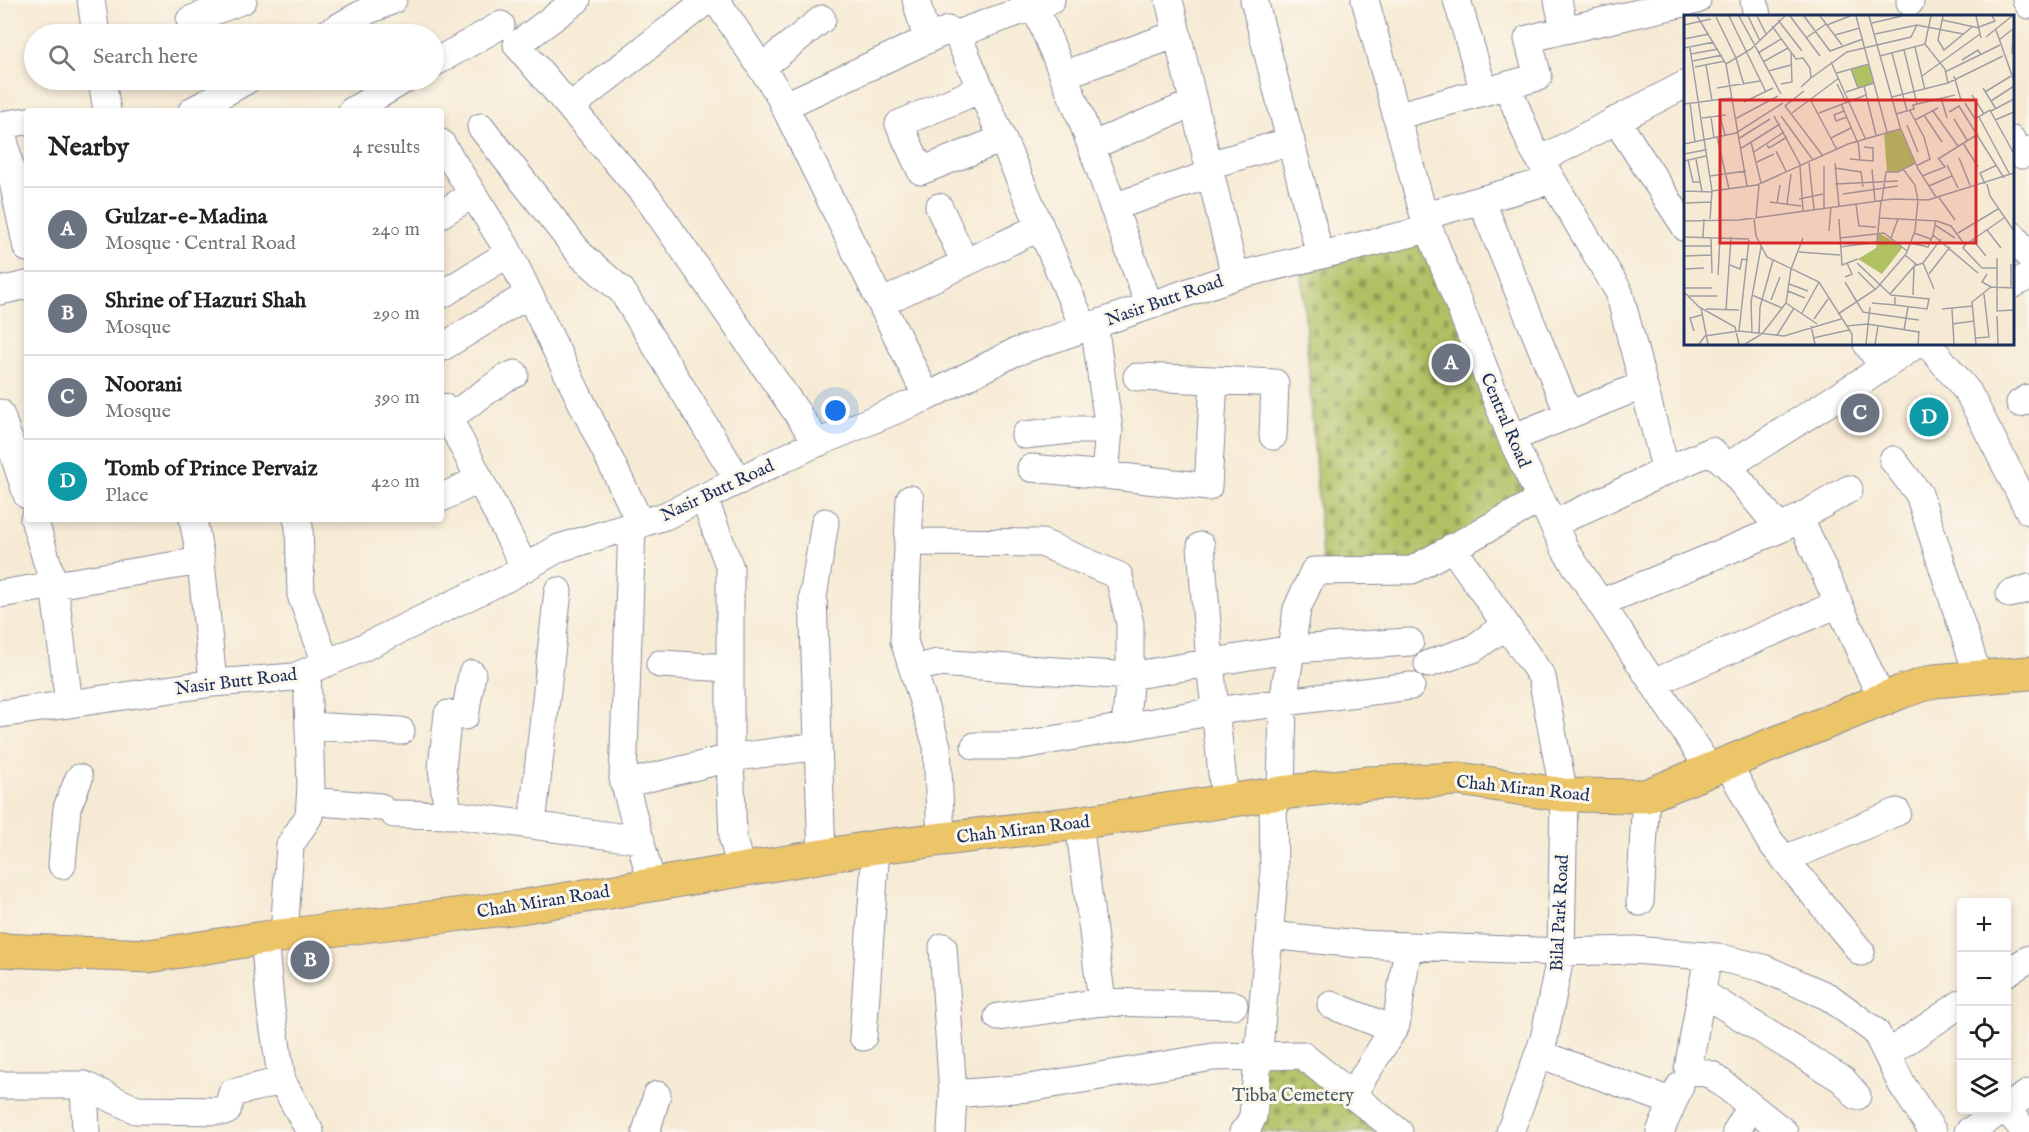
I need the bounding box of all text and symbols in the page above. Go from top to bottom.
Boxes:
inset map [1684,15,2014,345]
search box [24,24,444,90]
icon: search [45,41,78,74]
text: Search here [93,43,198,71]
text: Nearby [48,131,129,164]
text: 4 results [353,135,420,160]
text: Gulzar-e-Madina [105,203,267,231]
text: A [61,217,74,242]
text: 240 m [371,217,420,242]
text: Mosque · Central Road [105,231,296,256]
street label: Nasir Butt Road [1103,270,1227,332]
text: Shrine of Hazuri Shah [105,287,306,315]
text: B [61,301,74,326]
text: 290 m [372,301,420,326]
text: Mosque [105,315,171,340]
pin: A [1432,340,1470,386]
street label: Central Road [1474,370,1535,472]
text: Noorani [105,371,182,399]
text: C [60,385,75,410]
text: 390 m [374,385,420,410]
pin: C [1840,390,1880,436]
pin: D [1910,394,1948,440]
your location [821,396,850,425]
text: Mosque [105,399,171,424]
text: Tomb of Prince Pervaiz [105,455,318,483]
street label: Nasir Butt Road [657,455,778,528]
text: D [59,469,76,494]
text: 420 m [371,469,420,494]
text: Place [105,483,148,508]
street label: Nasir Butt Road [174,664,299,701]
street label: Chah Miran Road [1455,771,1591,808]
street label: Chah Miran Road [955,811,1092,850]
street label: Bilal Park Road [1546,854,1575,972]
street label: Chah Miran Road [475,881,612,924]
map controls [1957,898,2011,1114]
button: + [1957,898,2011,952]
pin: B [290,938,330,982]
button: − [1957,952,2011,1006]
button: locate [1957,1006,2011,1060]
button: layers [1957,1060,2011,1114]
park label: Tibba Cemetery [1232,1085,1354,1108]

